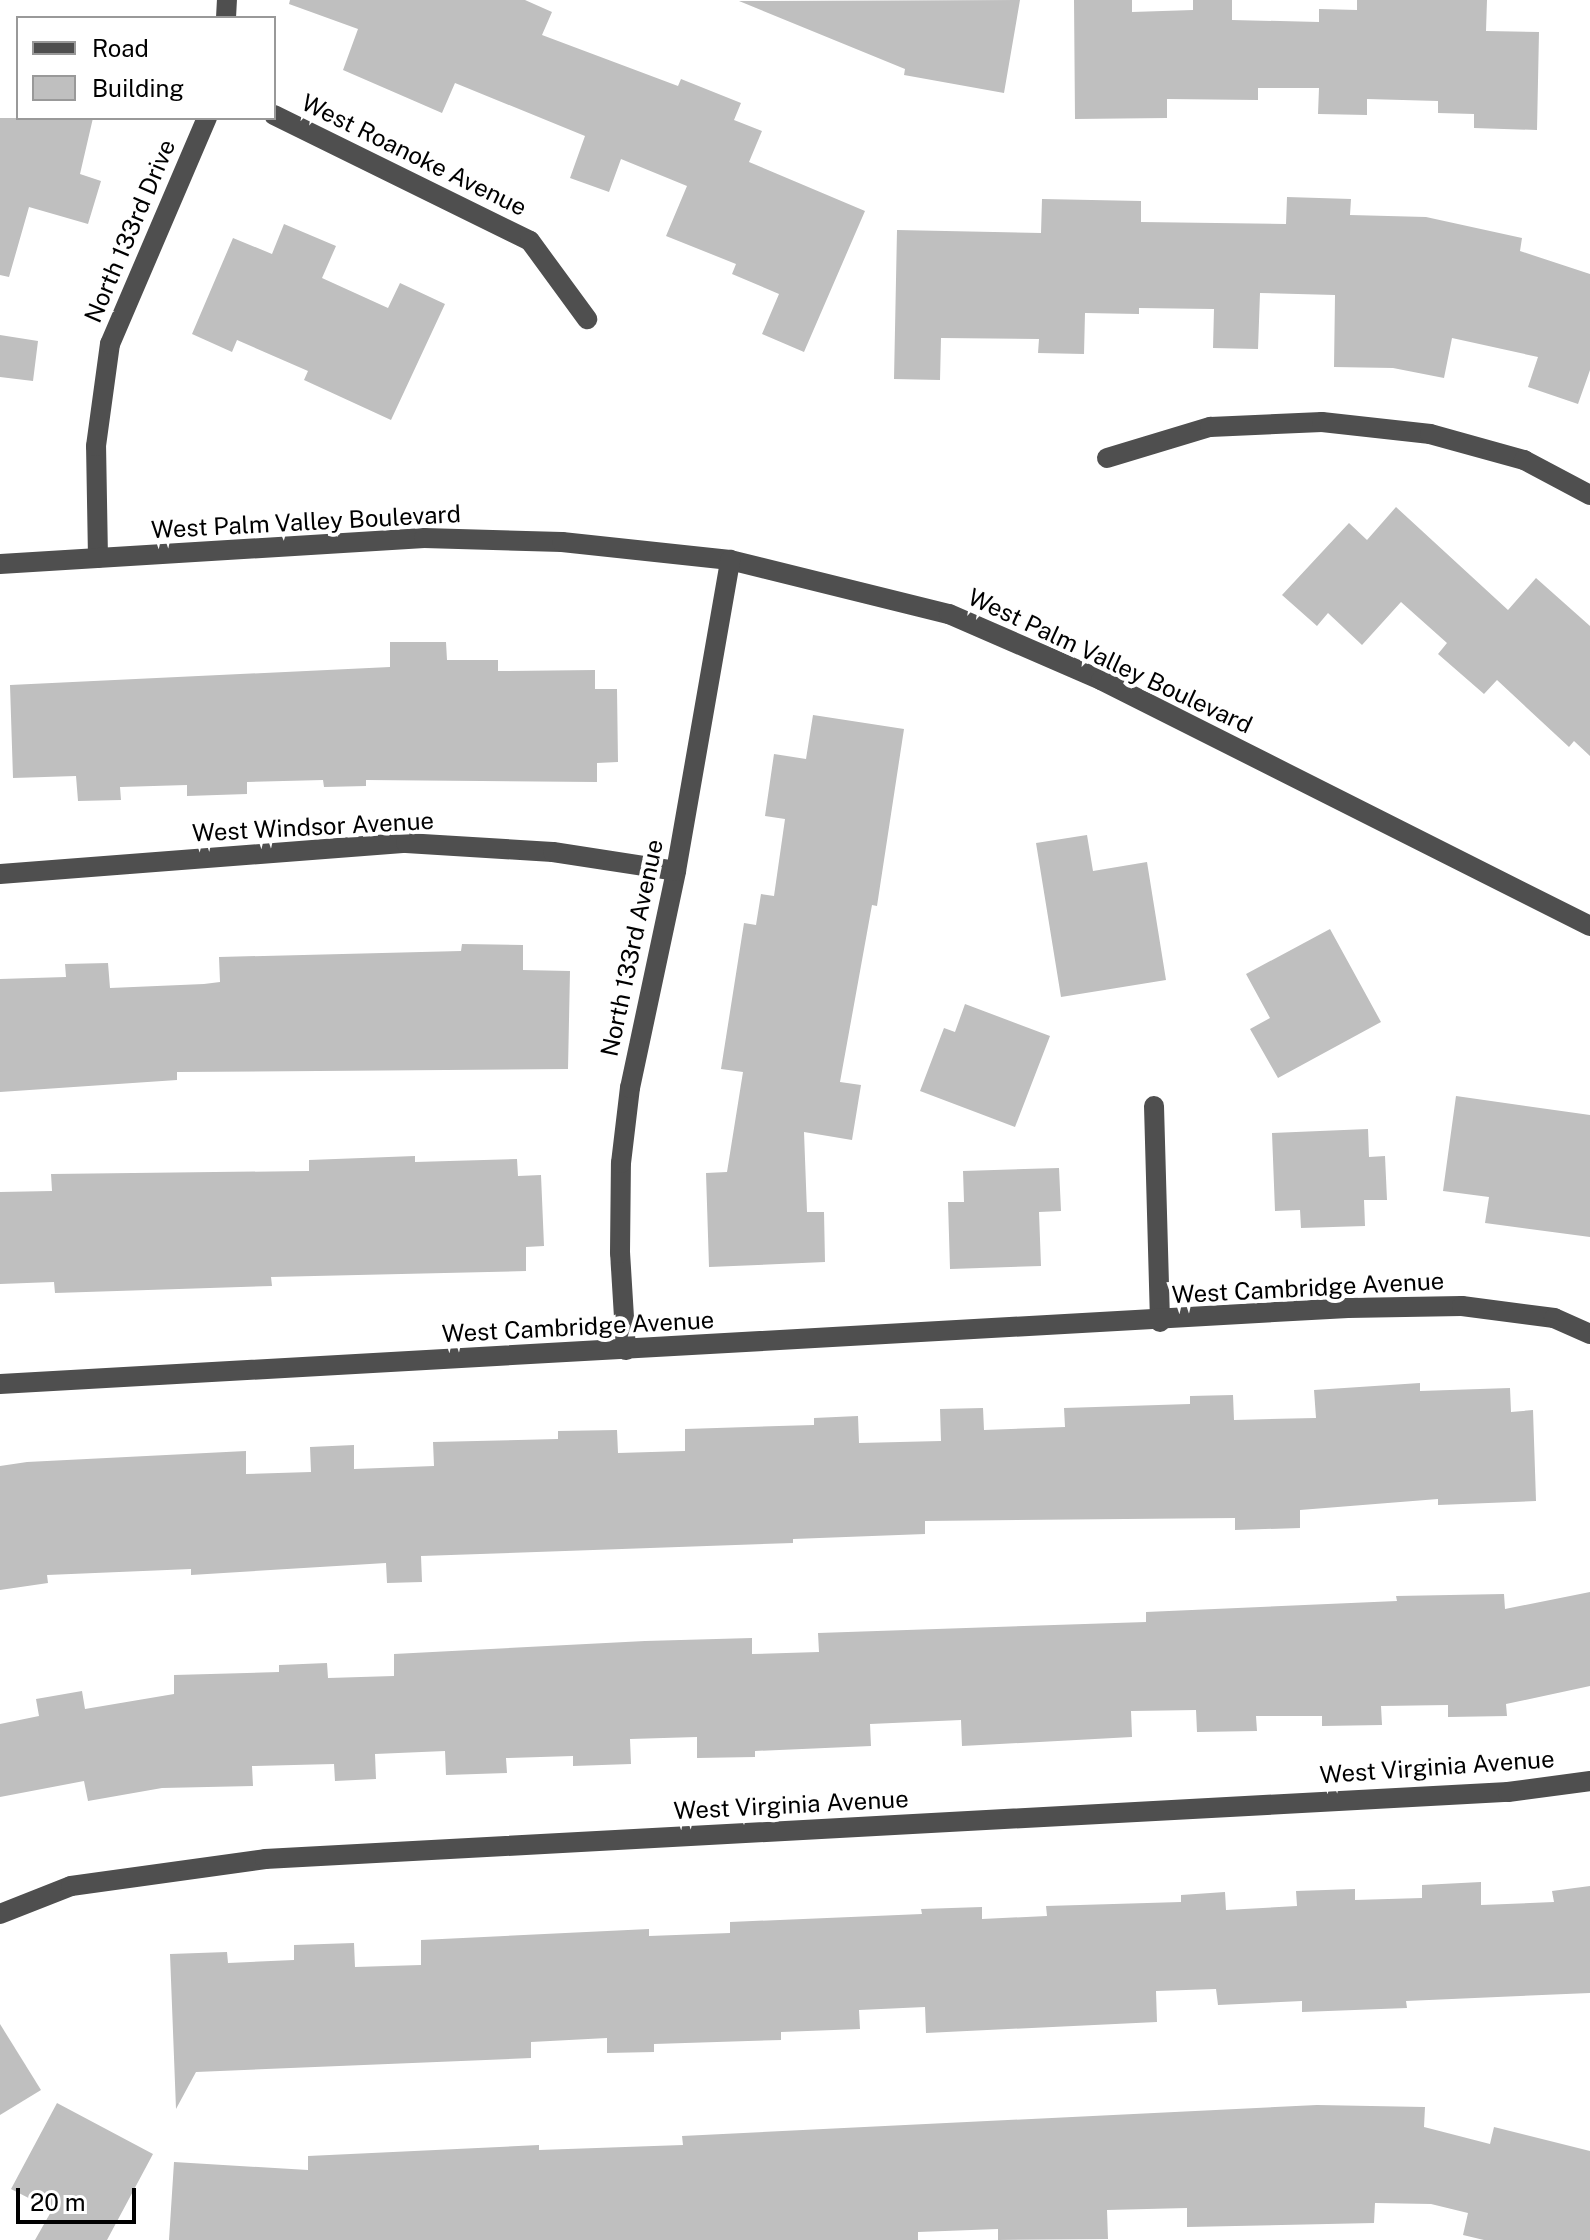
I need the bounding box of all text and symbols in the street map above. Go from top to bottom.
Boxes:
legend [16,16,276,120]
text: Road [92,34,149,62]
text: Building [92,74,184,102]
street label: West Roanoke Avenue [297,88,531,222]
street label: North 133rd Drive [78,135,182,327]
street label: West Palm Valley Boulevard [150,499,462,545]
street label: West Palm Valley Boulevard [963,582,1257,740]
street label: West Windsor Avenue [191,806,435,848]
street label: North 133rd Avenue [595,837,669,1059]
street label: West Cambridge Avenue [1171,1266,1445,1310]
street label: West Cambridge Avenue [441,1305,715,1349]
street label: West Virginia Avenue [1318,1744,1556,1790]
street label: West Virginia Avenue [672,1784,910,1826]
scale bar [20,2172,140,2222]
text: 20 m [30,2188,86,2216]

